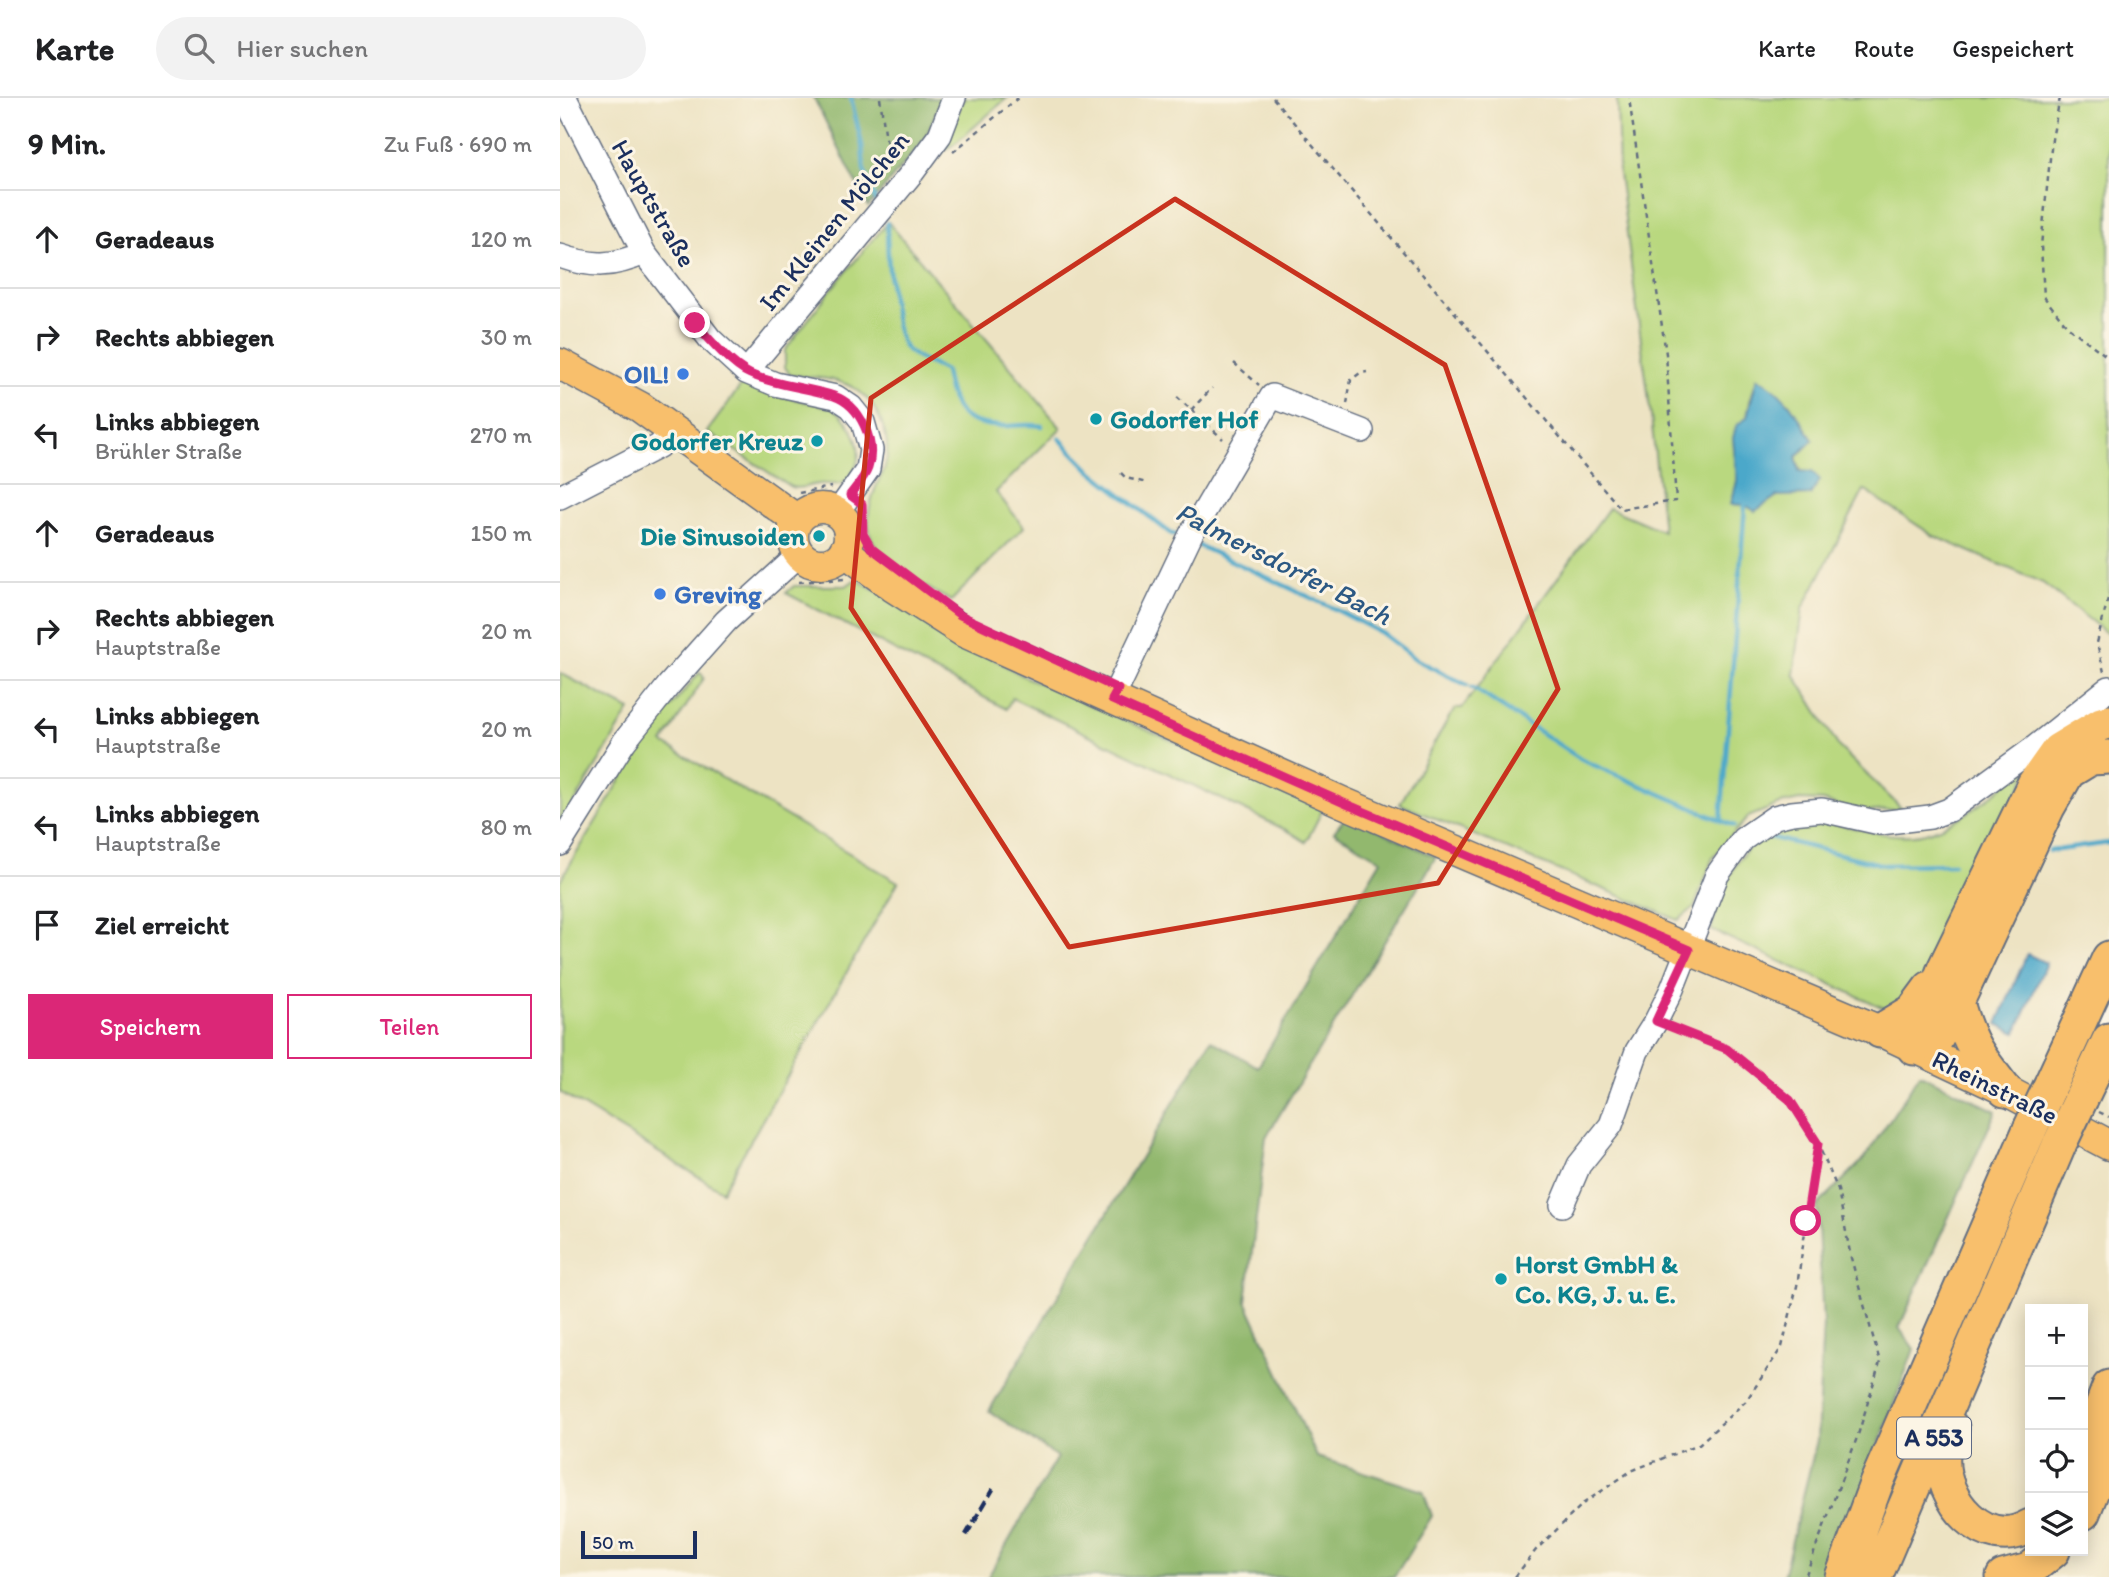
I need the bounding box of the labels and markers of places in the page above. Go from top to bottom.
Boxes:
place label: OIL! [624,358,669,390]
marker: OIL! [675,366,691,382]
place label: Godorfer Hof [1110,403,1258,435]
marker: Godorfer Hof [1088,411,1104,427]
place label: Godorfer Kreuz [631,425,804,457]
marker: Godorfer Kreuz [809,433,825,449]
place label: Die Sinusoiden [640,520,805,552]
marker: Die Sinusoiden [811,528,827,544]
place label: Greving [674,578,762,610]
marker: Greving [652,586,668,602]
place label: Horst GmbH & Co. KG, J. u. E. [1515,1248,1678,1310]
marker: Horst GmbH & Co. KG, J. u. E. [1493,1271,1509,1287]

